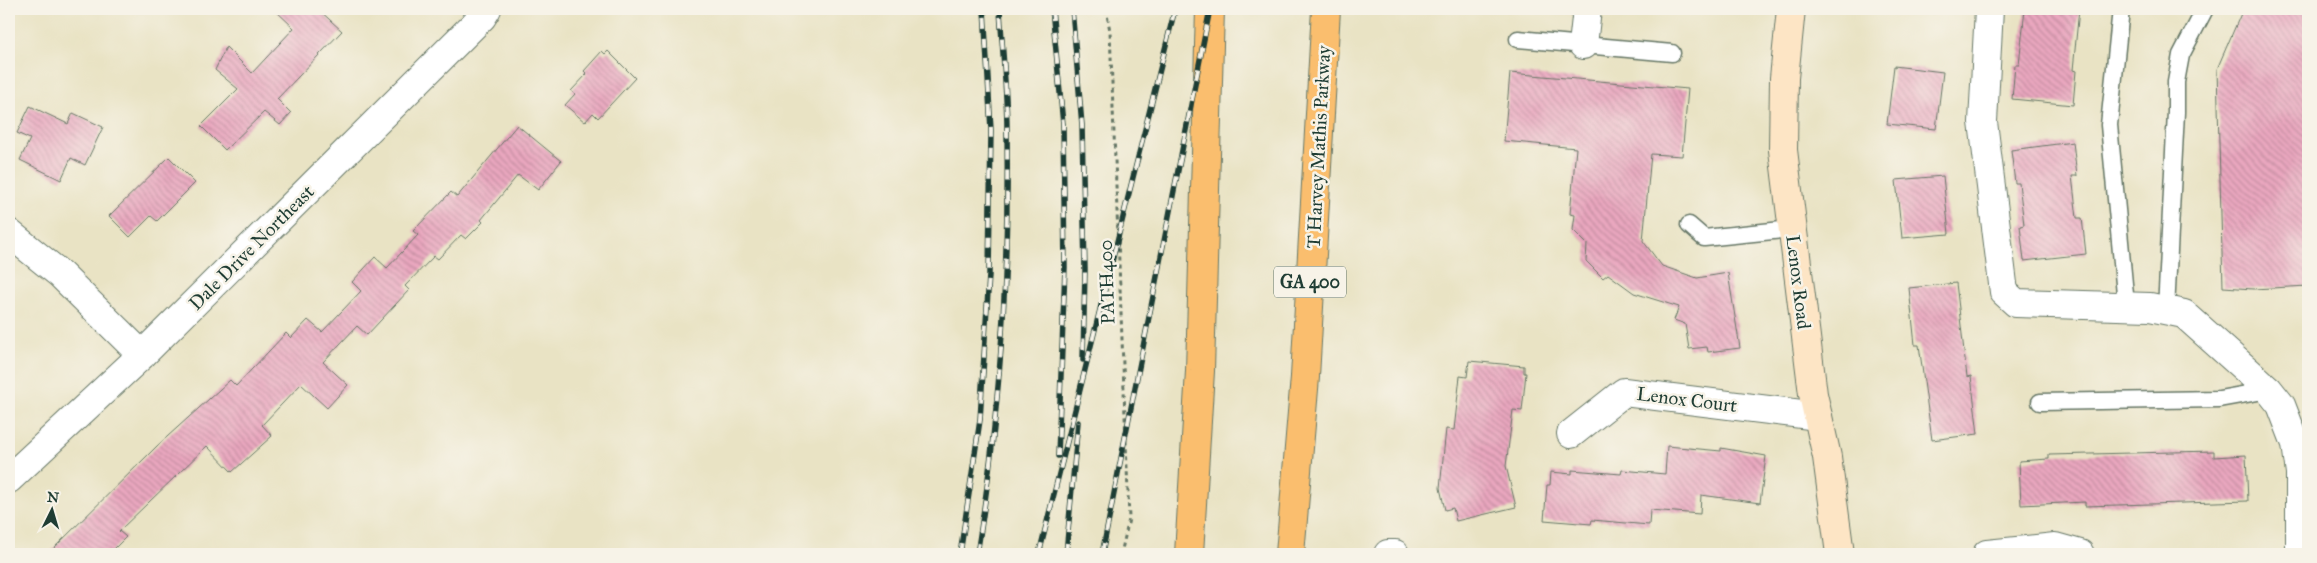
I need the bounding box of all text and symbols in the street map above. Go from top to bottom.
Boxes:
street label: T Harvey Mathis Parkway [1302,44,1335,249]
street label: Dale Drive Northeast [184,180,319,315]
street label: Lenox Road [1781,234,1816,331]
street label: PATH400 [1094,239,1119,325]
road number: GA 400 [1274,266,1346,298]
street label: Lenox Court [1635,382,1739,417]
north arrow [28,486,78,536]
text: N [46,489,60,507]

